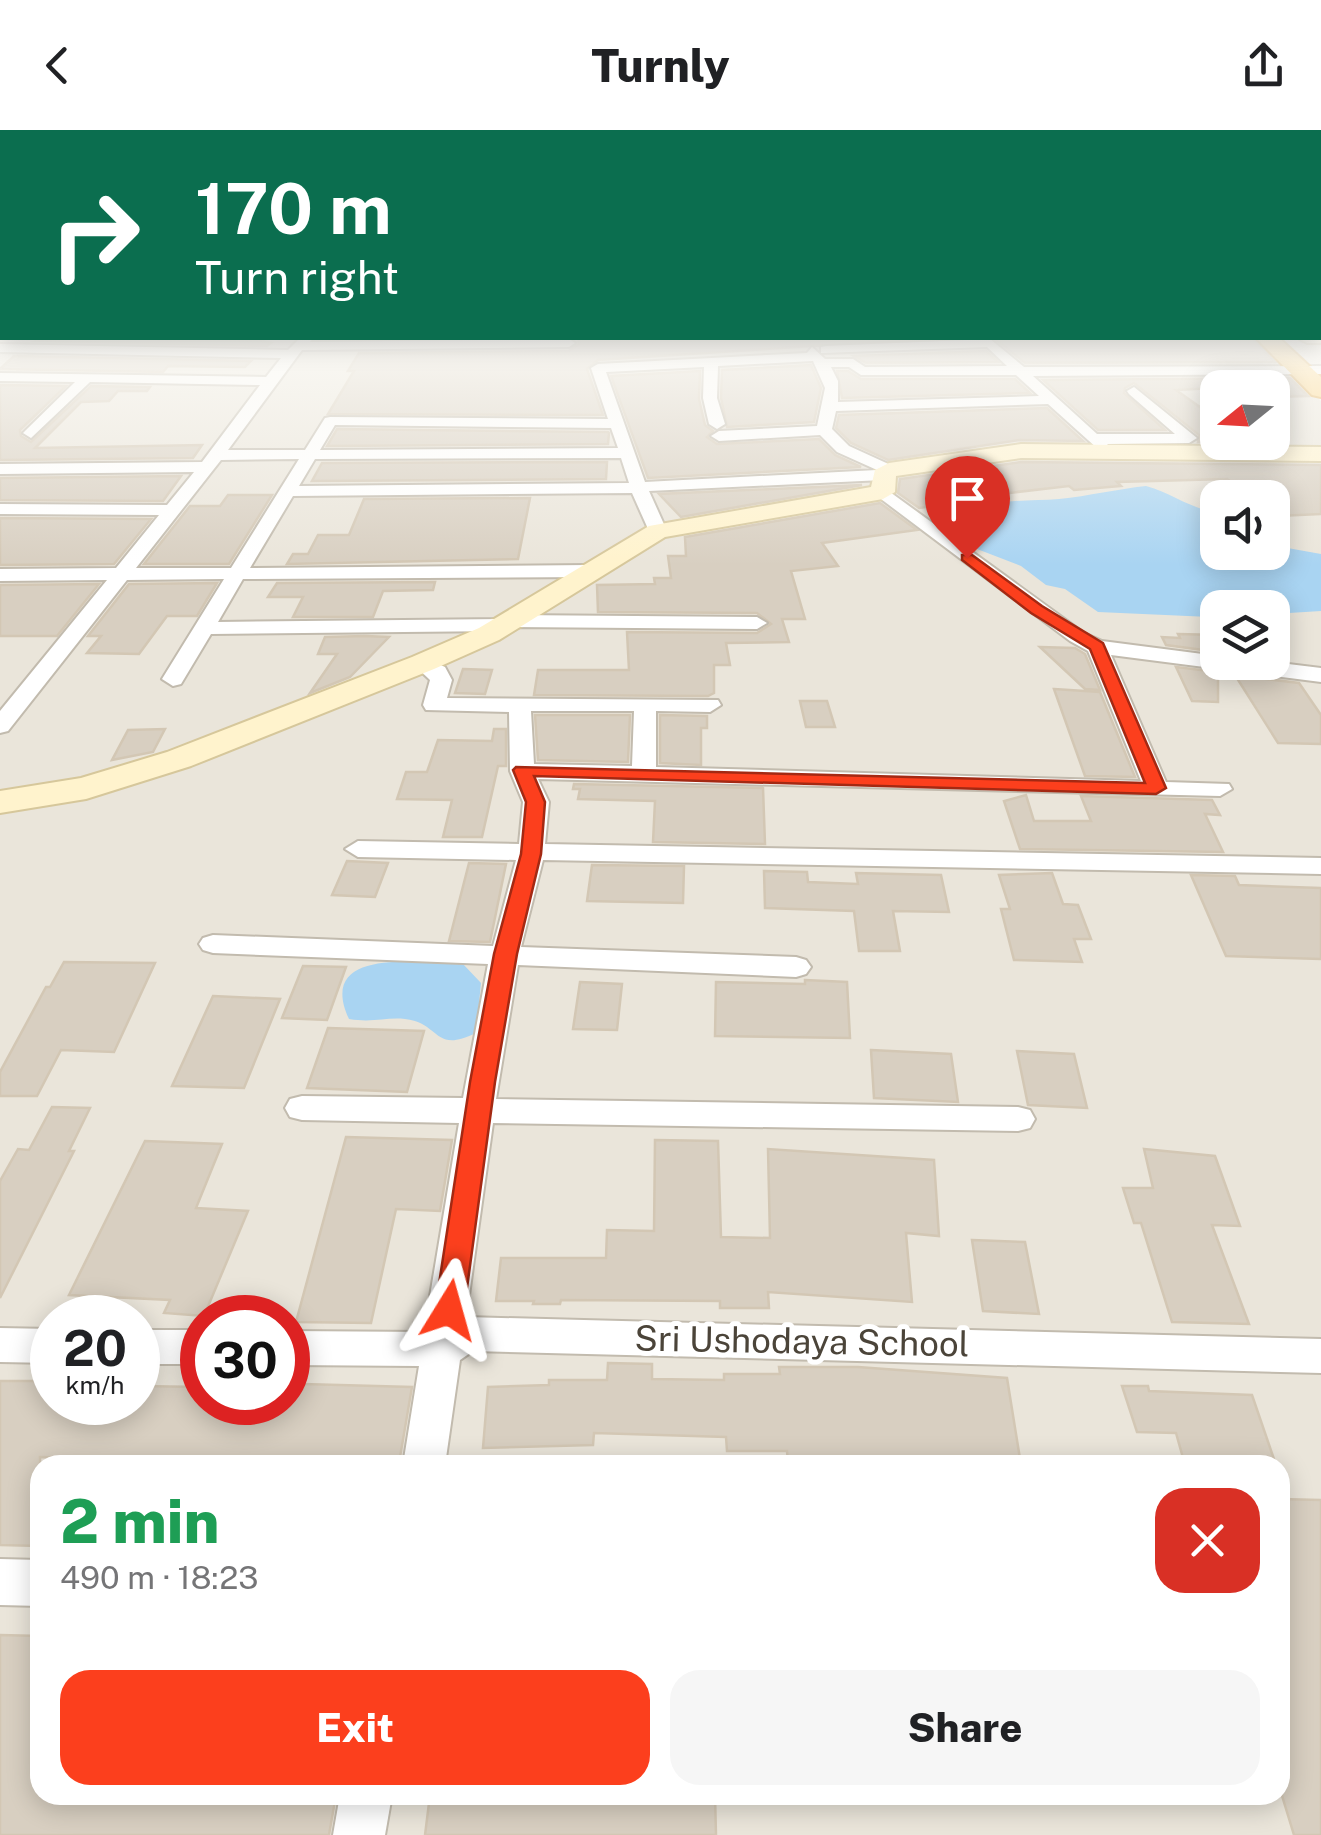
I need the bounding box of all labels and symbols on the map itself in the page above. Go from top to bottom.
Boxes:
north arrow [1200,370,1290,460]
pin [925,456,1010,559]
position arrow [397,1258,501,1362]
speed limit sign: 30 [180,1295,310,1425]
street label: Sri Ushodaya School [634,1318,970,1364]

